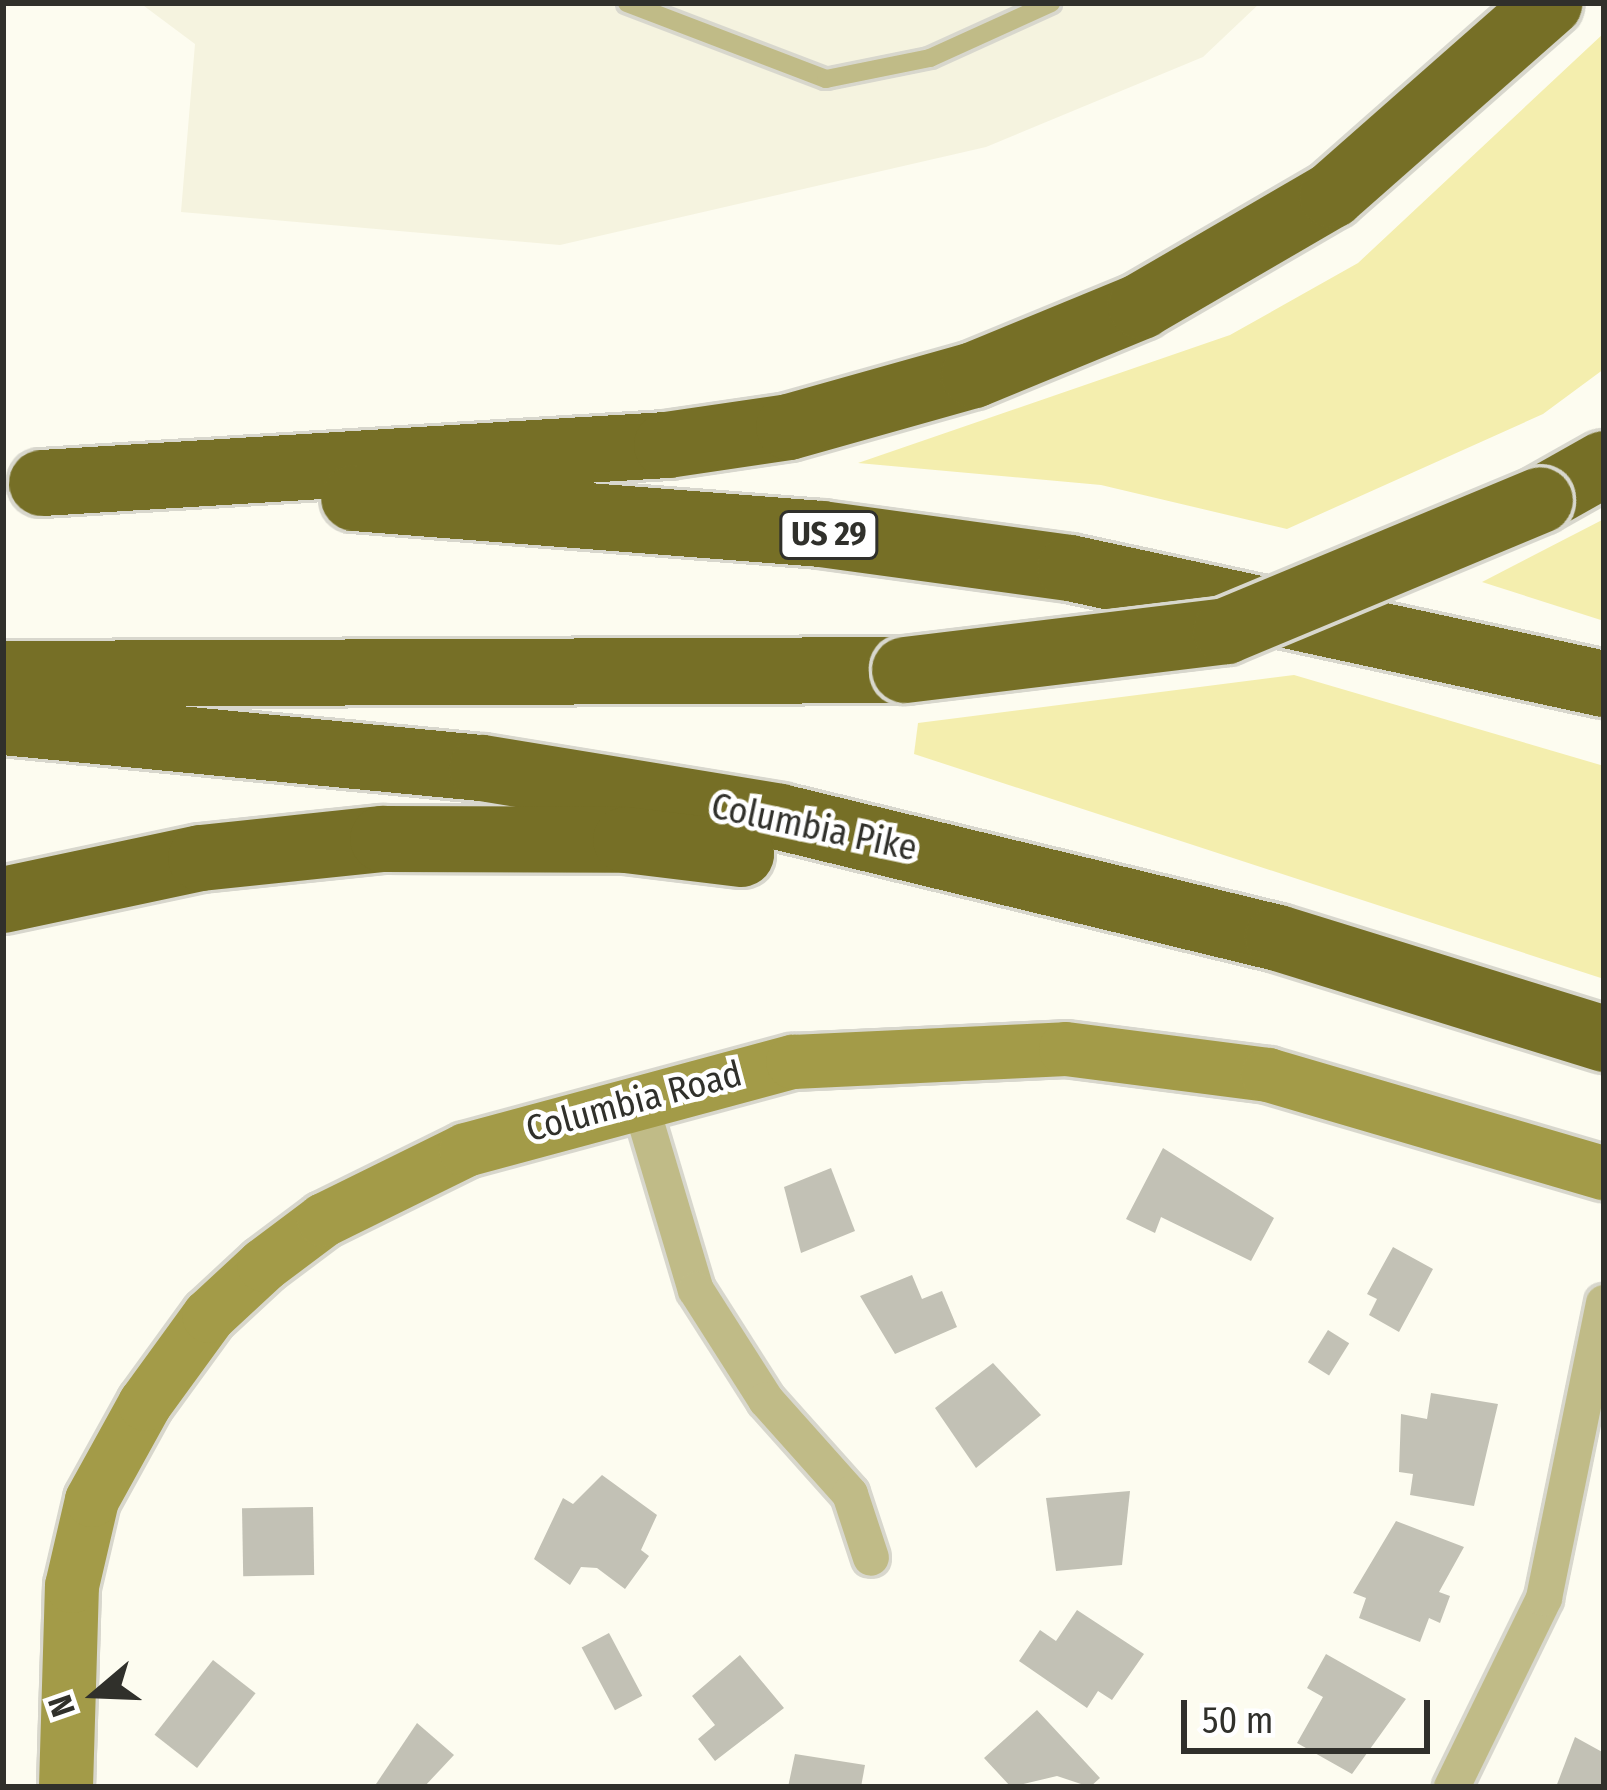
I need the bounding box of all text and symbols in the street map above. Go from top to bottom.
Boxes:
road number: US 29 [778,508,880,562]
street label: Columbia Pike [707,785,921,871]
street label: Columbia Road [521,1052,747,1152]
north arrow [36,1634,156,1754]
scale bar [1187,1676,1436,1750]
text: N [40,1690,84,1722]
text: 50 m [1202,1699,1273,1743]

